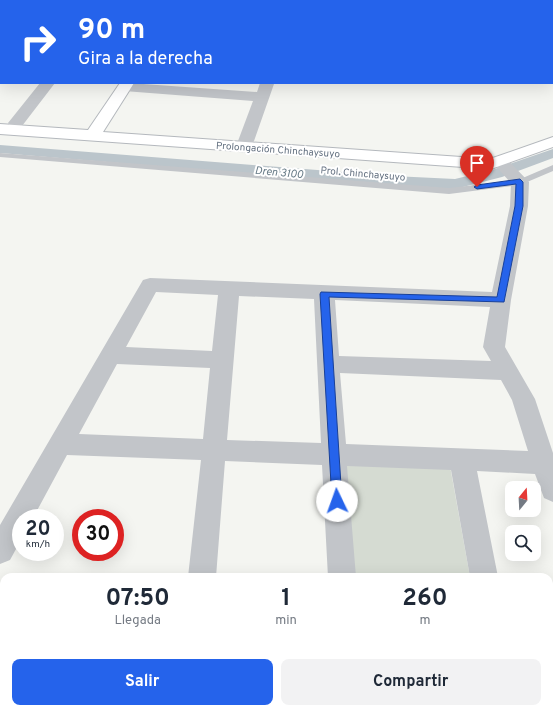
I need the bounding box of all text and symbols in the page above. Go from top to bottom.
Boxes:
text: 90 m [78,13,145,49]
icon: right [12,16,64,68]
text: Gira a la derecha [78,48,213,71]
street label: Prolongación Chinchaysuyo [215,140,341,161]
pin [460,146,494,187]
icon: arrive [466,152,488,174]
water label: Dren 3100 [254,164,304,182]
street label: Prol. Chinchaysuyo [320,164,406,185]
position arrow [316,480,358,522]
north arrow [505,481,541,517]
map controls [505,481,541,561]
speed limit sign: 30 [72,509,124,561]
text: 20 [25,517,51,543]
button: search [505,525,541,561]
text: km/h [26,538,50,551]
text: 07:50 [105,584,170,614]
text: 1 [281,584,291,614]
text: 260 [402,584,448,614]
text: Llegada [114,613,161,629]
text: min [275,613,297,629]
text: m [419,613,430,629]
button: Salir [12,659,273,705]
button: Compartir [281,659,541,705]

